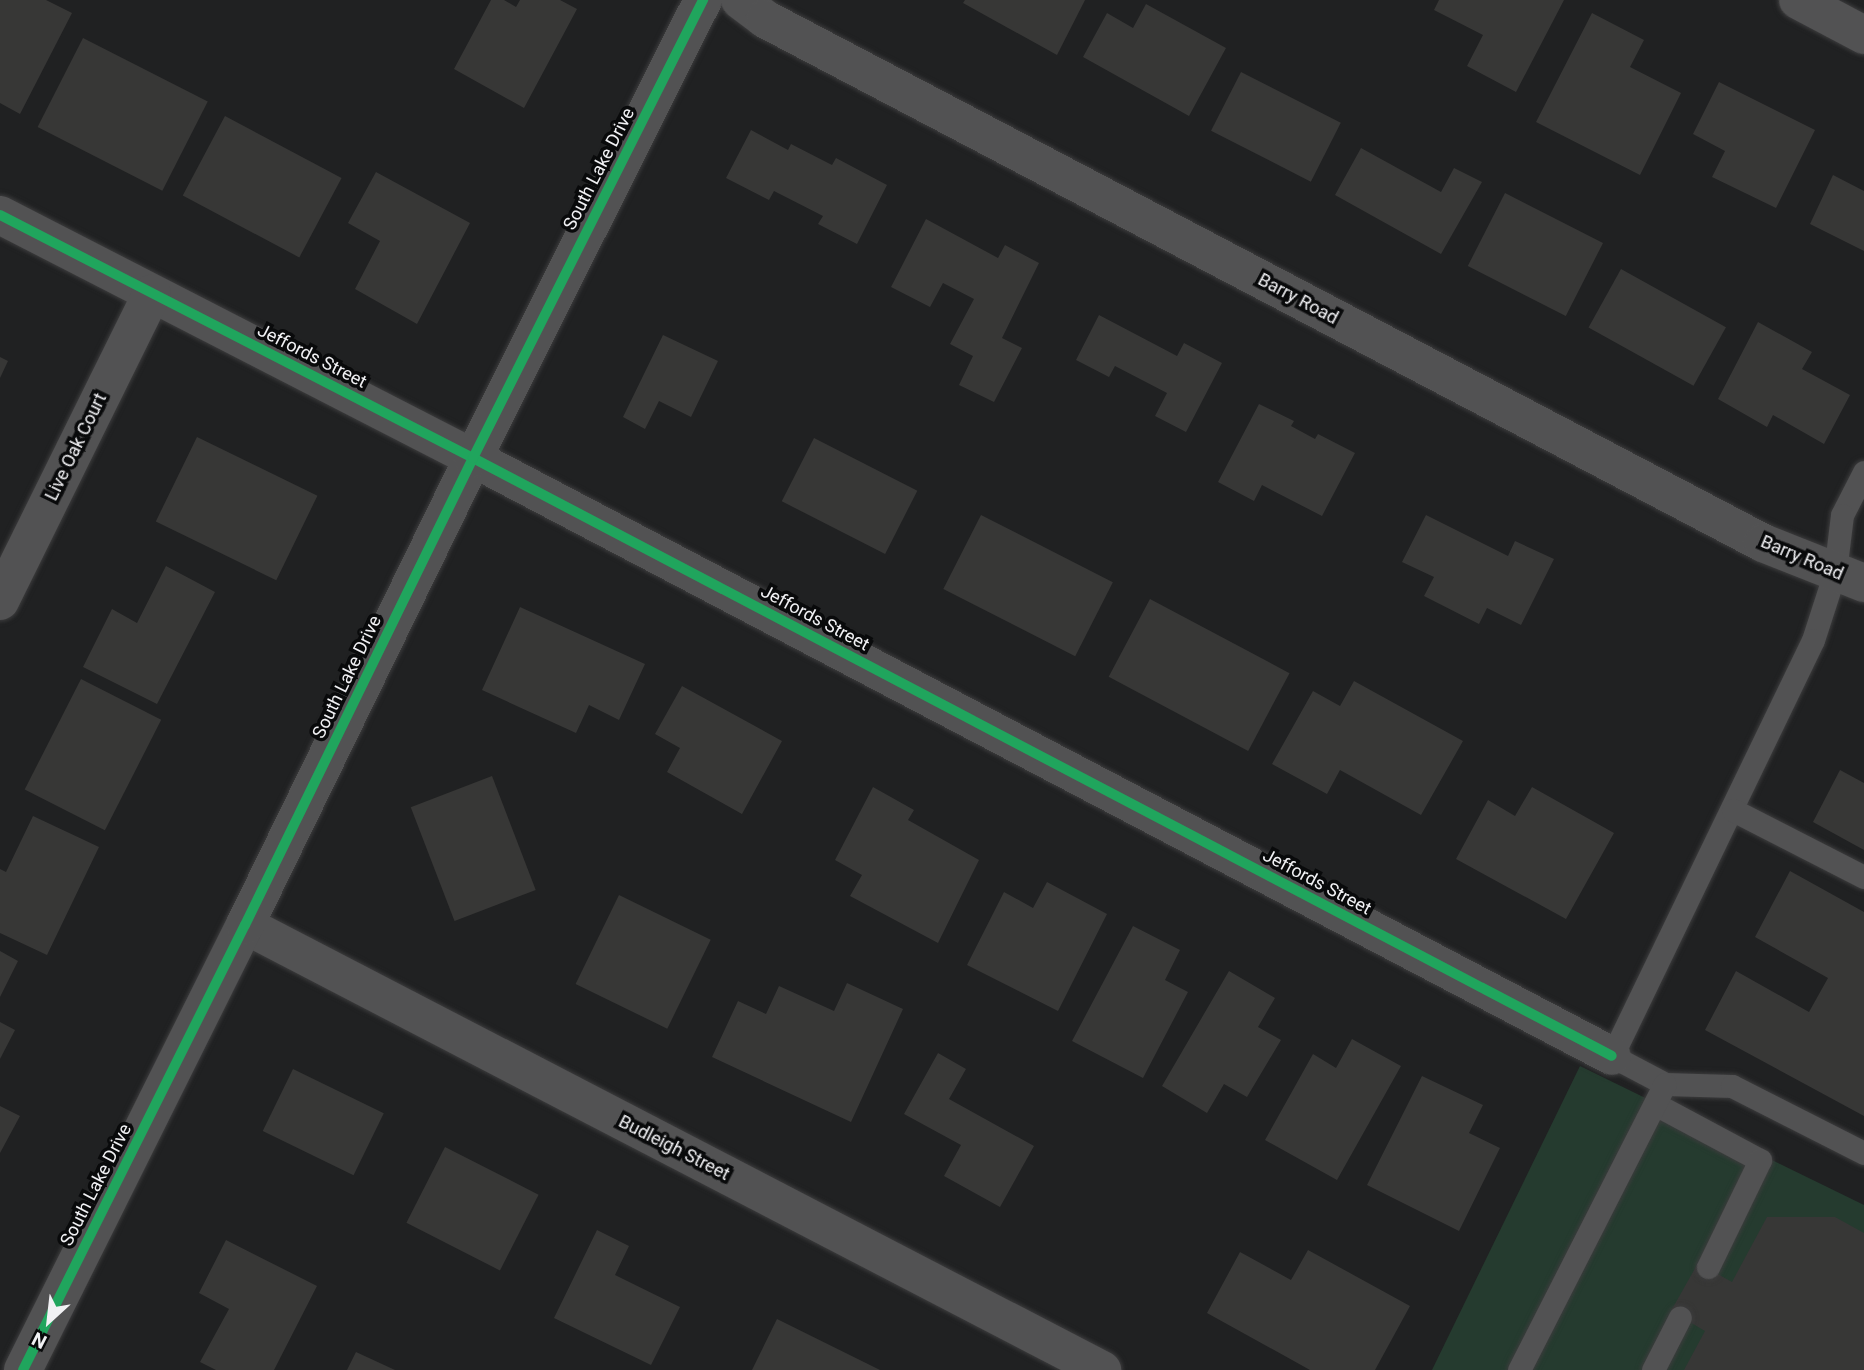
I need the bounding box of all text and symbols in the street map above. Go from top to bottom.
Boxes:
street label: South Lake Drive [559,104,639,234]
street label: Barry Road [1254,269,1342,329]
street label: Jeffords Street [254,319,370,393]
street label: Live Oak Court [41,390,111,504]
street label: Barry Road [1757,531,1847,585]
street label: Jeffords Street [757,580,873,656]
street label: South Lake Drive [308,612,386,742]
street label: Jeffords Street [1259,844,1375,920]
street label: Budleigh Street [615,1111,733,1185]
street label: South Lake Drive [56,1120,136,1250]
north arrow [14,1286,84,1356]
text: N [28,1327,50,1353]

